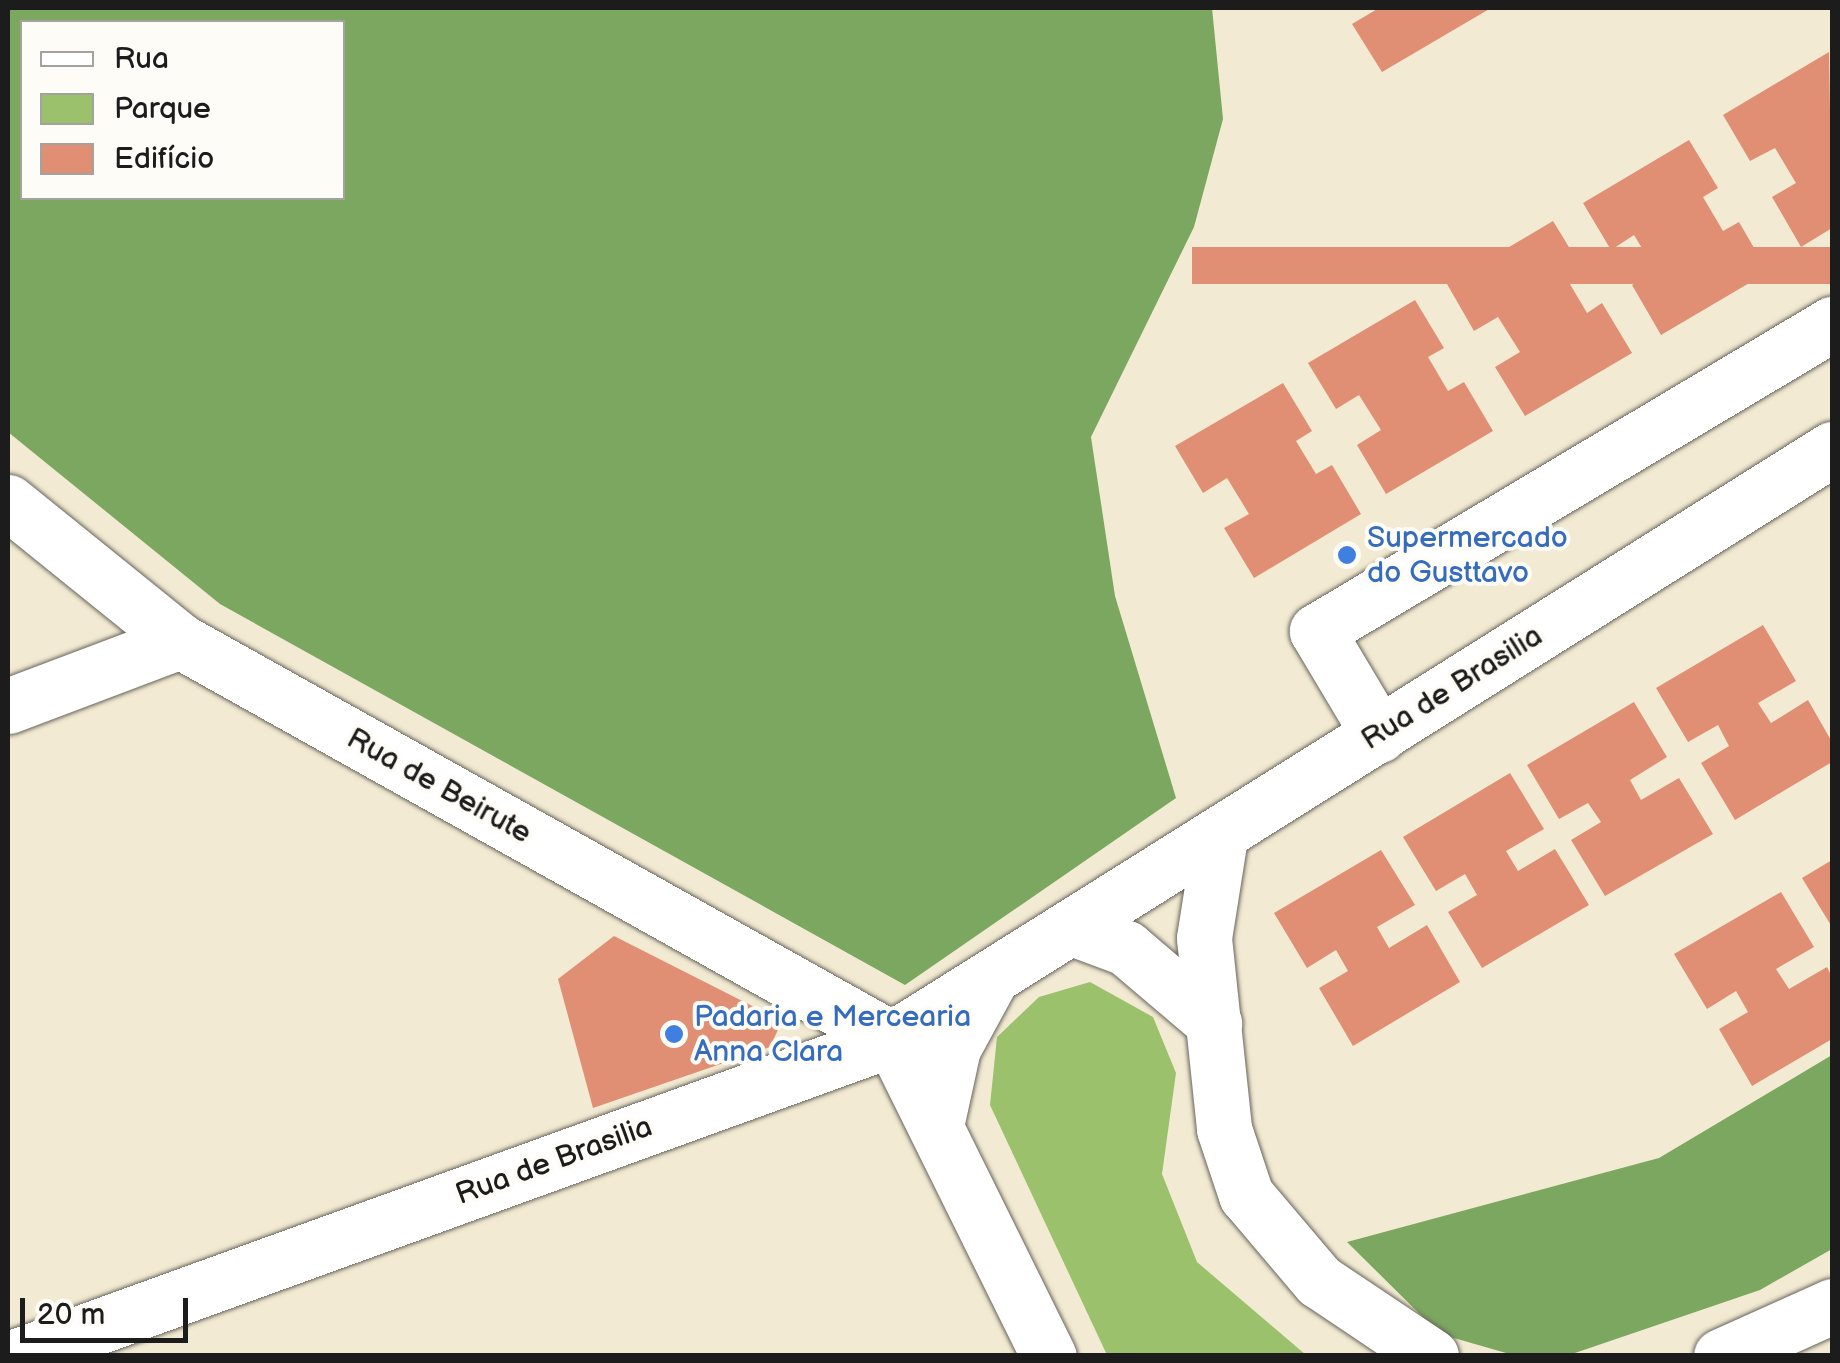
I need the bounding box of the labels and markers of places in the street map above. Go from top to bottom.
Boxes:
place label: Supermercado do Gusttavo [1367,520,1568,590]
marker: Supermercado do Gusttavo [1336,544,1358,566]
place label: Padaria e Mercearia Anna Clara [694,999,971,1070]
marker: Padaria e Mercearia Anna Clara [663,1023,685,1045]

